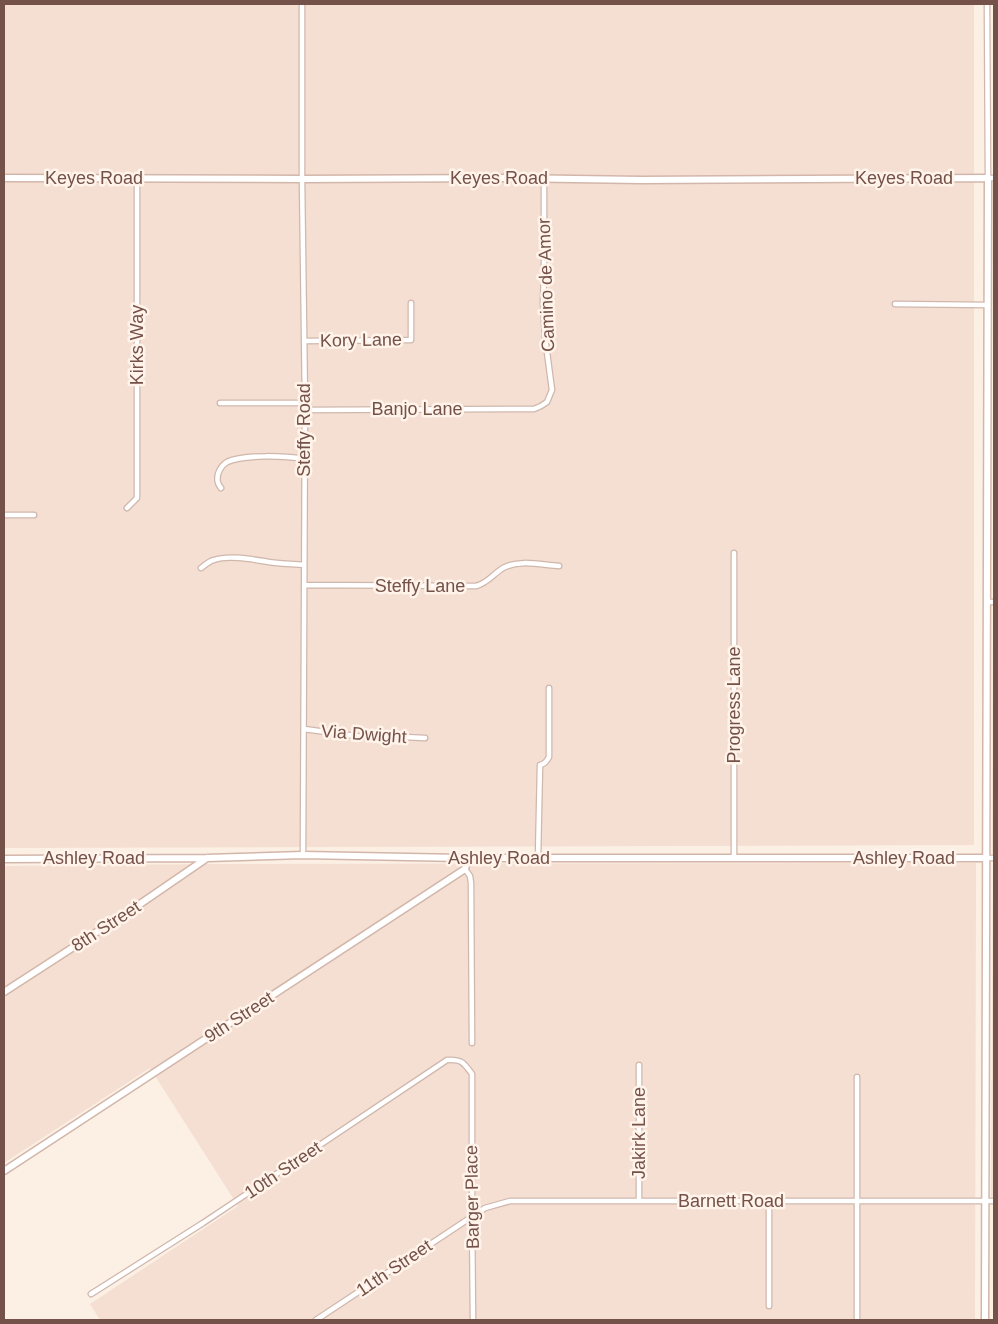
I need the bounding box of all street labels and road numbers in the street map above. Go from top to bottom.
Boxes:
street label: Keyes Road [45,168,143,188]
street label: Keyes Road [450,168,548,188]
street label: Keyes Road [855,168,953,188]
street label: Camino de Amor [534,218,558,352]
street label: Kirks Way [127,305,147,385]
street label: Kory Lane [320,329,402,351]
street label: Steffy Road [294,383,314,477]
street label: Banjo Lane [371,399,463,419]
street label: Steffy Lane [375,576,465,596]
street label: Progress Lane [724,646,744,764]
street label: Via Dwight [321,721,407,747]
street label: Ashley Road [43,848,145,868]
street label: Ashley Road [448,848,550,868]
street label: Ashley Road [853,848,955,868]
street label: 8th Street [68,896,144,956]
street label: 9th Street [201,987,277,1047]
street label: Jakirk Lane [629,1087,649,1179]
street label: 10th Street [241,1137,325,1203]
street label: Barger Place [461,1145,483,1249]
street label: Barnett Road [678,1191,784,1211]
street label: 11th Street [352,1235,436,1301]

